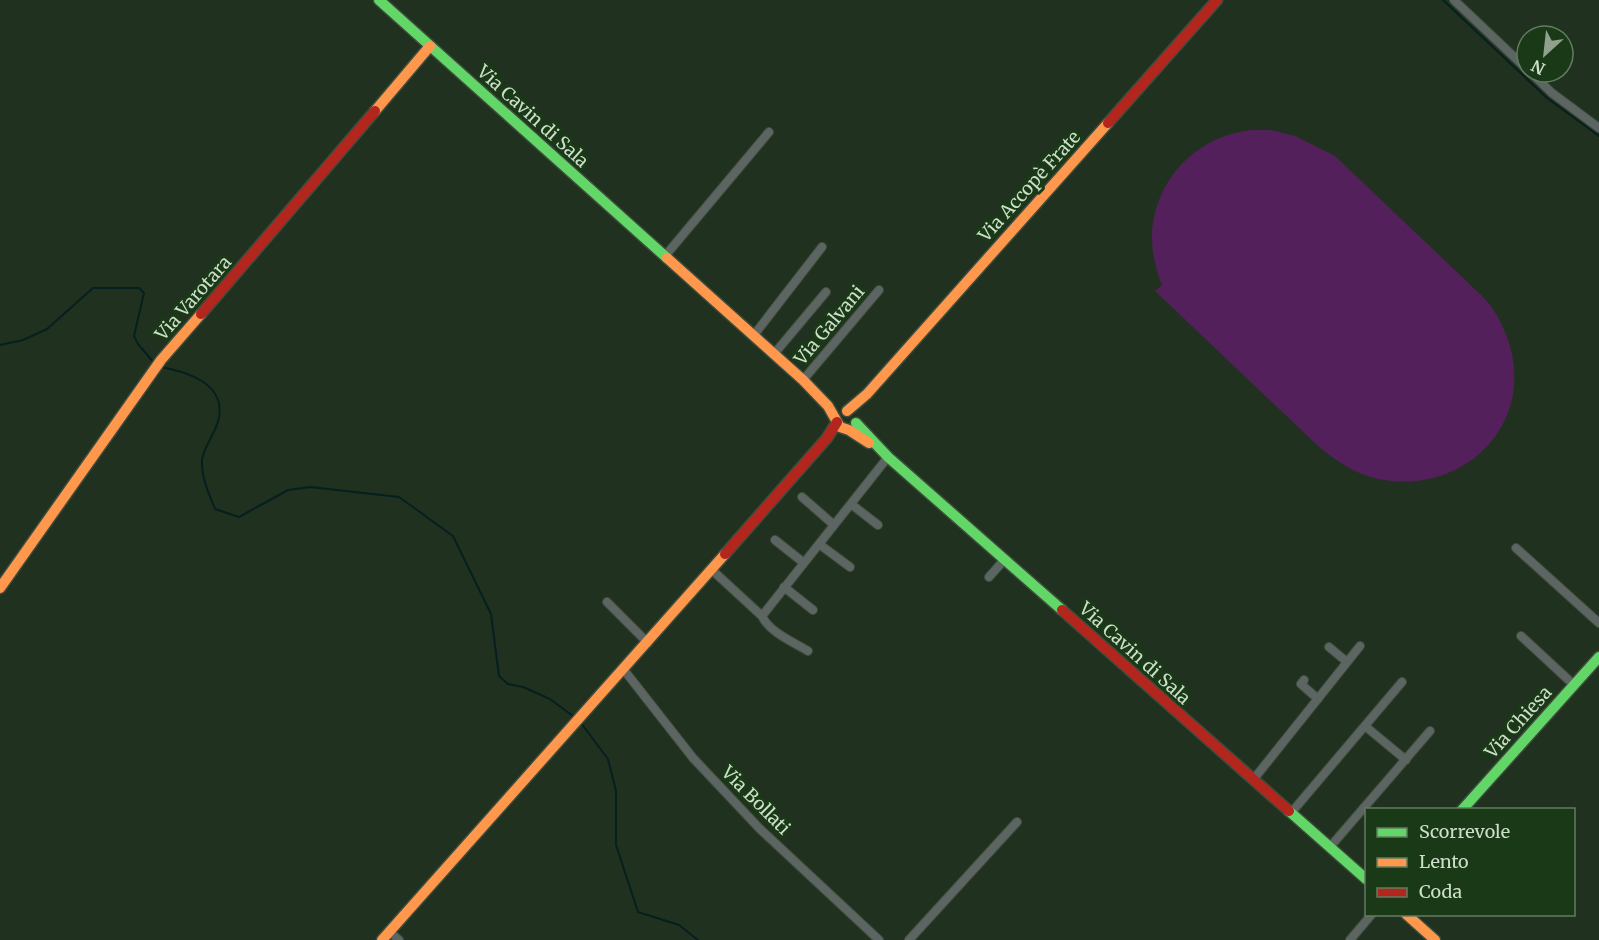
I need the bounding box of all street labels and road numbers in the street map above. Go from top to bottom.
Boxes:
street label: Via Cavin di Sala [472,59,594,172]
street label: Via Accopè Frate [972,126,1085,247]
street label: Via Varotara [149,251,236,346]
street label: Via Galvani [788,280,869,370]
street label: Via Cavin di Sala [1074,596,1196,709]
street label: Via Chiesa [1479,681,1557,764]
street label: Via Bollati [716,760,795,839]

